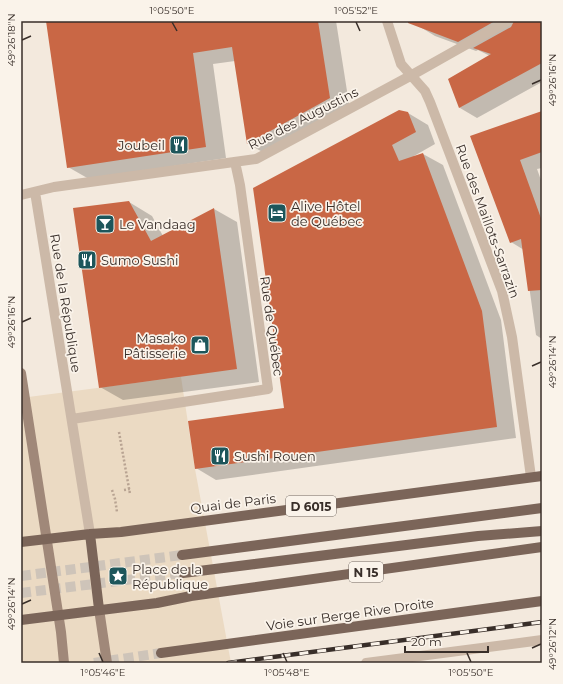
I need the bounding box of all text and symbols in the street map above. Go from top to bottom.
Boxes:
text: 1°05'50"E [150,4,195,17]
text: 1°05'52"E [334,4,378,17]
text: 49°26'18"N [5,13,18,67]
text: 49°26'16"N [546,54,559,106]
street label: Rue des Augustins [245,83,361,153]
restaurant icon: Joubeil [168,134,190,156]
place label: Joubeil [117,137,165,153]
street label: Rue des Maillots-Sarrazin [453,142,523,300]
place label: Alive Hôtel de Québec [291,198,363,229]
hotel icon: Alive Hôtel de Québec [266,202,288,224]
bar icon: Le Vandaag [94,213,116,235]
place label: Le Vandaag [119,216,196,232]
street label: Rue de la République [47,233,85,374]
restaurant icon: Sumo Sushi [76,249,98,271]
place label: Sumo Sushi [101,252,178,268]
street label: Rue de Québec [257,275,287,377]
text: 49°26'16"N [5,296,18,348]
place label: Masako Pâtisserie [123,330,186,361]
shop icon: Masako Pâtisserie [189,334,211,356]
text: 49°26'14"N [546,335,559,389]
restaurant icon: Sushi Rouen [209,445,231,467]
place label: Sushi Rouen [234,448,316,464]
street label: Quai de Paris [189,490,277,516]
road number: D 6015 [286,496,336,516]
place label: Place de la République [132,561,208,592]
road number: N 15 [349,562,383,582]
place icon: Place de la République [107,565,129,587]
text: 49°26'14"N [5,577,18,631]
street label: Voie sur Berge Rive Droite [265,594,435,634]
text: 49°26'12"N [546,618,559,670]
scale bar [405,628,488,654]
text: 20 m [411,634,442,649]
text: 1°05'46"E [81,666,126,679]
text: 1°05'48"E [264,666,310,679]
text: 1°05'50"E [449,666,494,679]

